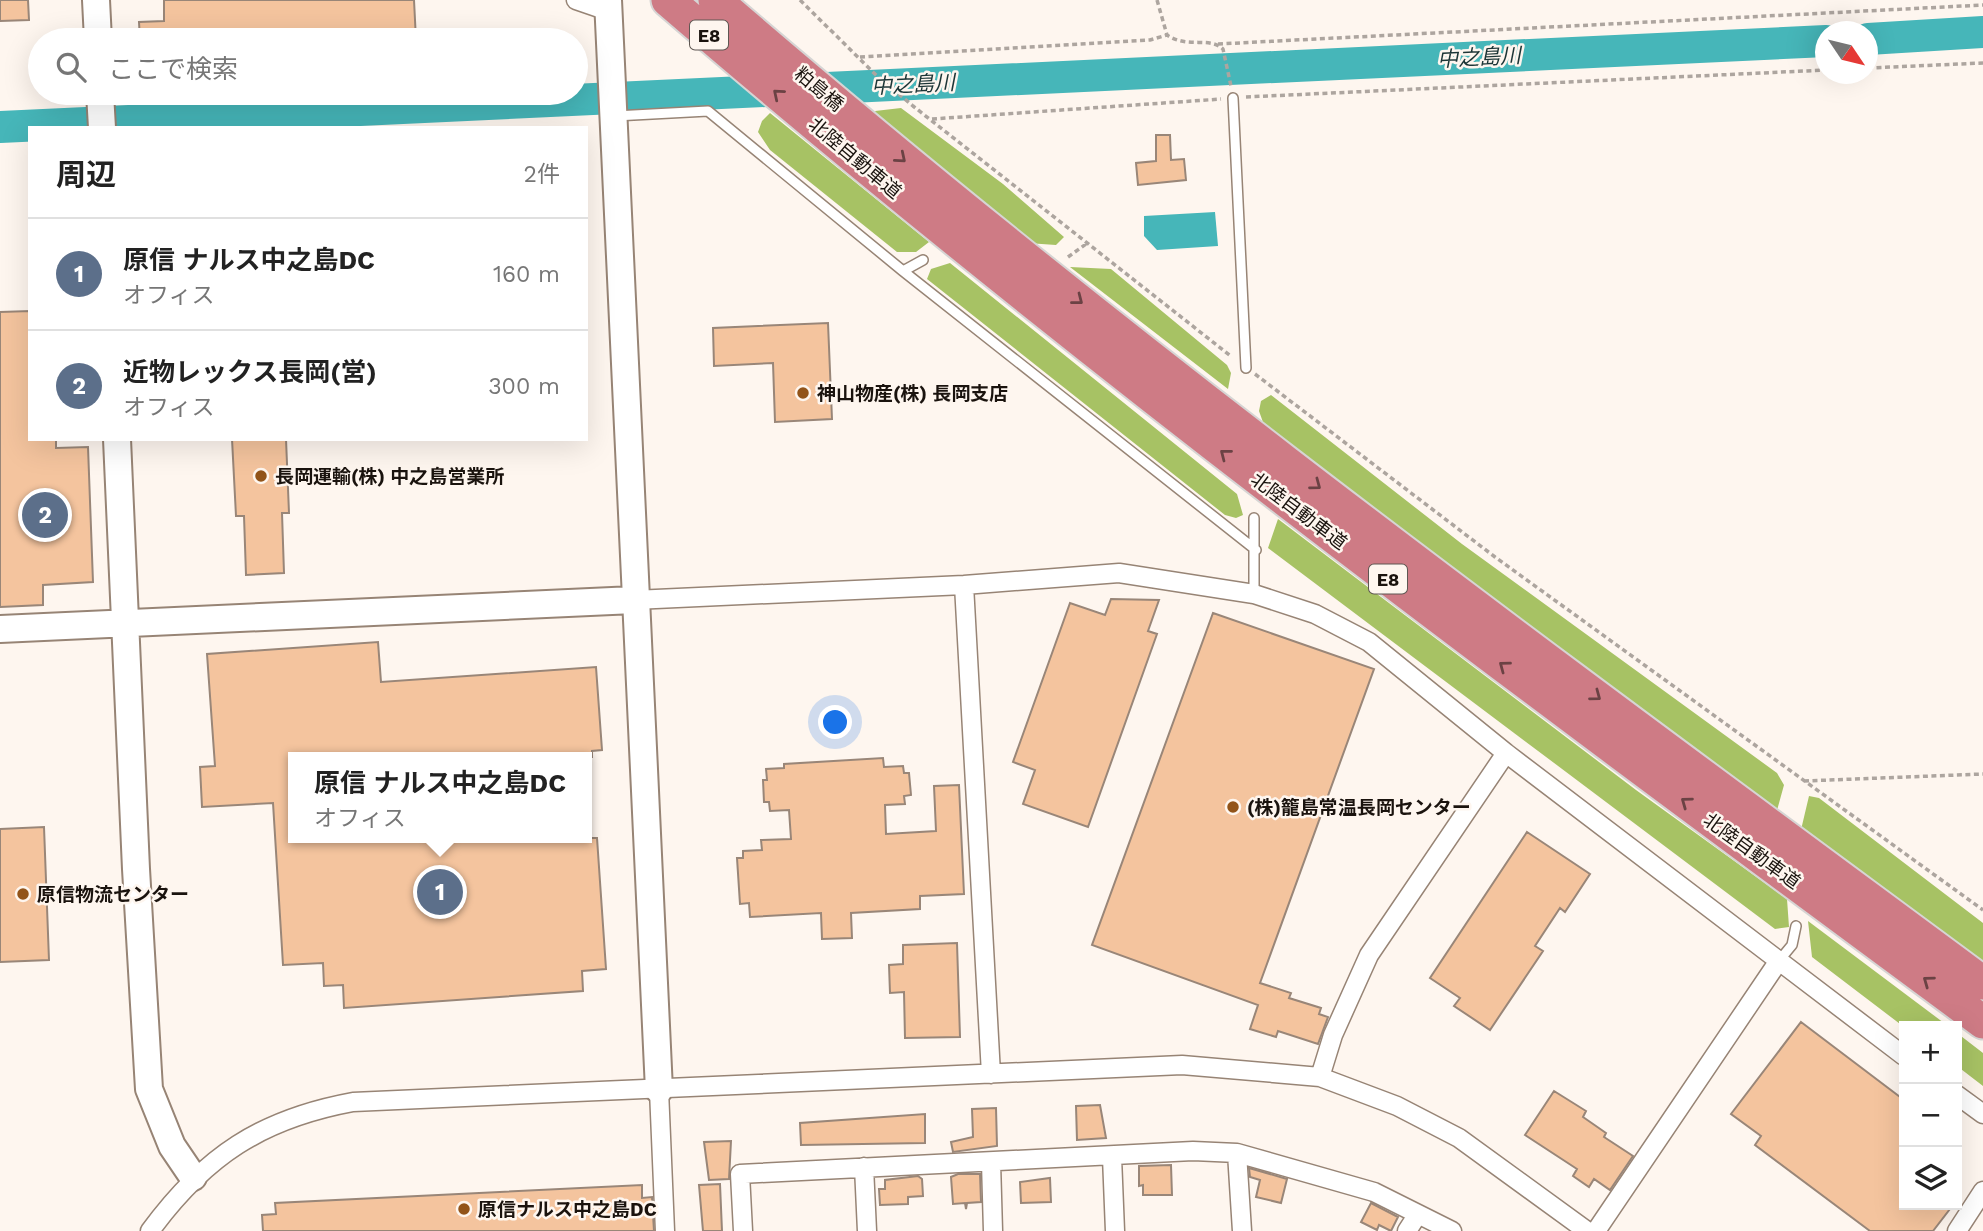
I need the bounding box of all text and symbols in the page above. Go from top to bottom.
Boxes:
road number: E8 [690,20,728,50]
north arrow [1815,21,1878,84]
search box [28,28,588,105]
water label: 中之島川 [1436,42,1524,72]
icon: search [52,48,90,86]
text: ここで検索 [108,54,238,84]
street label: 粕島橋 [790,62,848,116]
water label: 中之島川 [870,69,958,99]
one-way arrow [773,90,786,102]
street label: 北陸自動車道 [804,113,906,203]
one-way arrow [894,149,906,162]
text: 周辺 [56,157,116,192]
text: 2件 [524,161,560,188]
text: 原信 ナルス中之島DC [123,245,375,275]
text: 1 [74,261,84,288]
text: 160 m [493,261,560,288]
text: オフィス [123,282,215,309]
one-way arrow [1071,292,1083,305]
text: 近物レックス長岡(営) [123,357,377,387]
text: 2 [72,373,86,400]
text: 300 m [488,373,560,400]
place label: 神山物産(株) 長岡支店 [817,382,1008,405]
marker: 神山物産(株) 長岡支店 [795,385,811,401]
text: オフィス [123,394,215,421]
one-way arrow [1221,450,1233,463]
place label: 長岡運輸(株) 中之島営業所 [275,465,504,488]
marker: 長岡運輸(株) 中之島営業所 [253,468,269,484]
street label: 北陸自動車道 [1247,468,1351,554]
one-way arrow [1308,477,1321,490]
pin: 2 [22,489,68,541]
road number: E8 [1369,564,1407,594]
one-way arrow [1499,661,1512,674]
one-way arrow [1588,687,1600,700]
your location [818,705,852,739]
popup [288,752,592,843]
text: 原信 ナルス中之島DC [314,768,566,798]
place label: (株)籠島常温長岡センター [1247,796,1471,819]
one-way arrow [1681,798,1694,810]
marker: (株)籠島常温長岡センター [1225,799,1241,815]
text: オフィス [314,805,406,832]
street label: 北陸自動車道 [1699,808,1805,894]
pin: 1 [417,866,463,918]
place label: 原信物流センター [37,883,189,906]
marker: 原信物流センター [15,886,31,902]
one-way arrow [1923,977,1936,989]
map controls [1899,1021,1962,1210]
button: + [1899,1021,1962,1084]
button: − [1899,1084,1962,1147]
button: layers [1899,1147,1962,1210]
place label: 原信ナルス中之島DC [478,1198,657,1221]
marker: 原信ナルス中之島DC [456,1201,472,1217]

